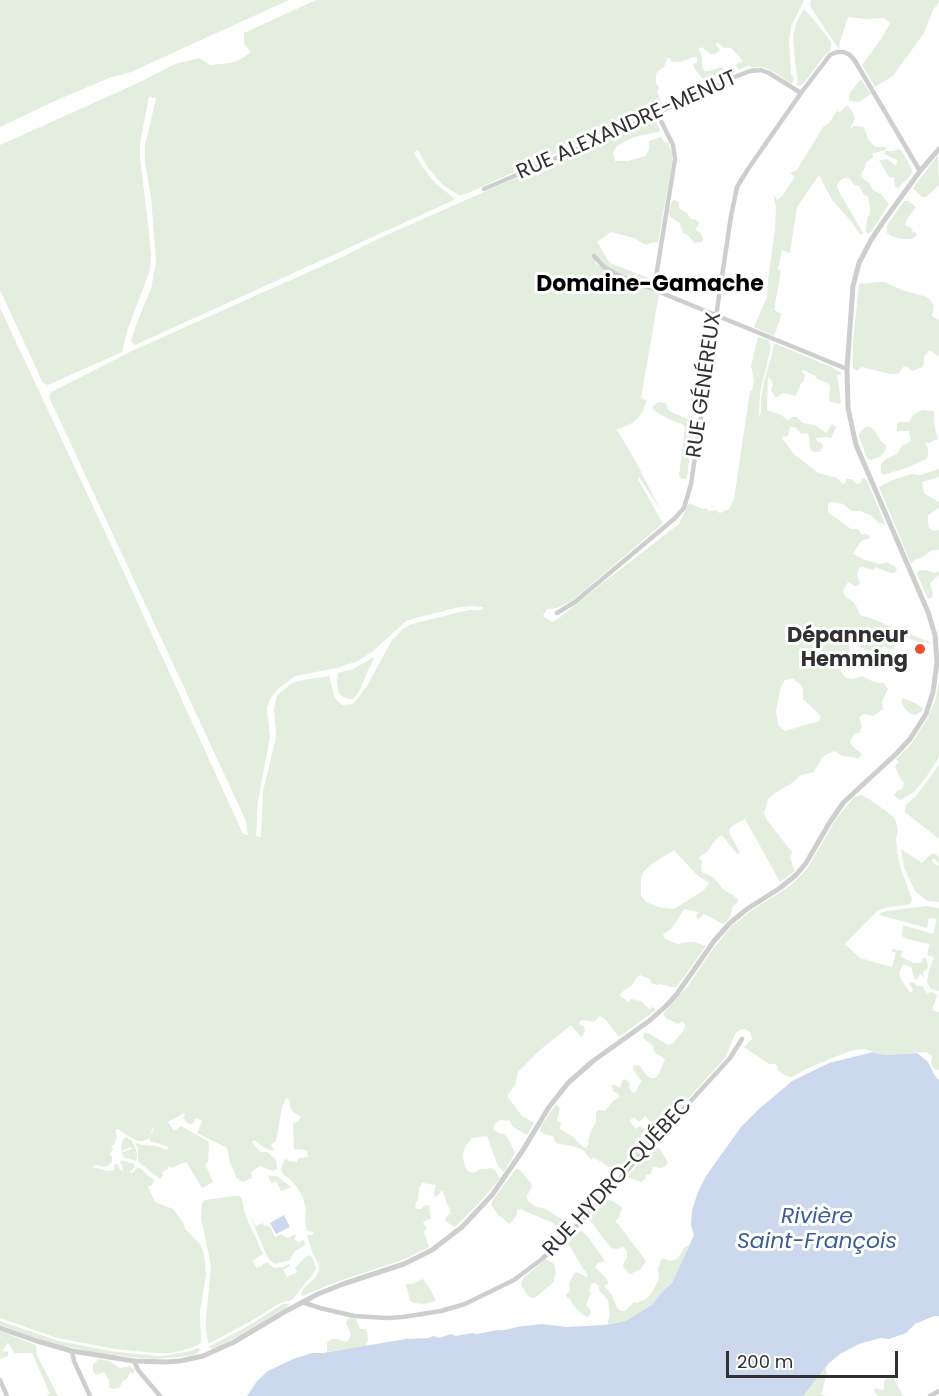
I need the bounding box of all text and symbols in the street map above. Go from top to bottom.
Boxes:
street label: RUE ALEXANDRE-MENUT [513,66,741,186]
district label: Domaine-Gamache [536,272,764,298]
street label: RUE GÉNÉREUX [682,311,728,459]
place label: Dépanneur Hemming [787,624,908,674]
marker: Dépanneur Hemming [913,642,927,656]
street label: RUE HYDRO-QUÉBEC [538,1094,698,1262]
water label: Rivière Saint-François [737,1204,897,1256]
scale bar [729,1339,902,1377]
text: 200 m [737,1349,793,1374]

